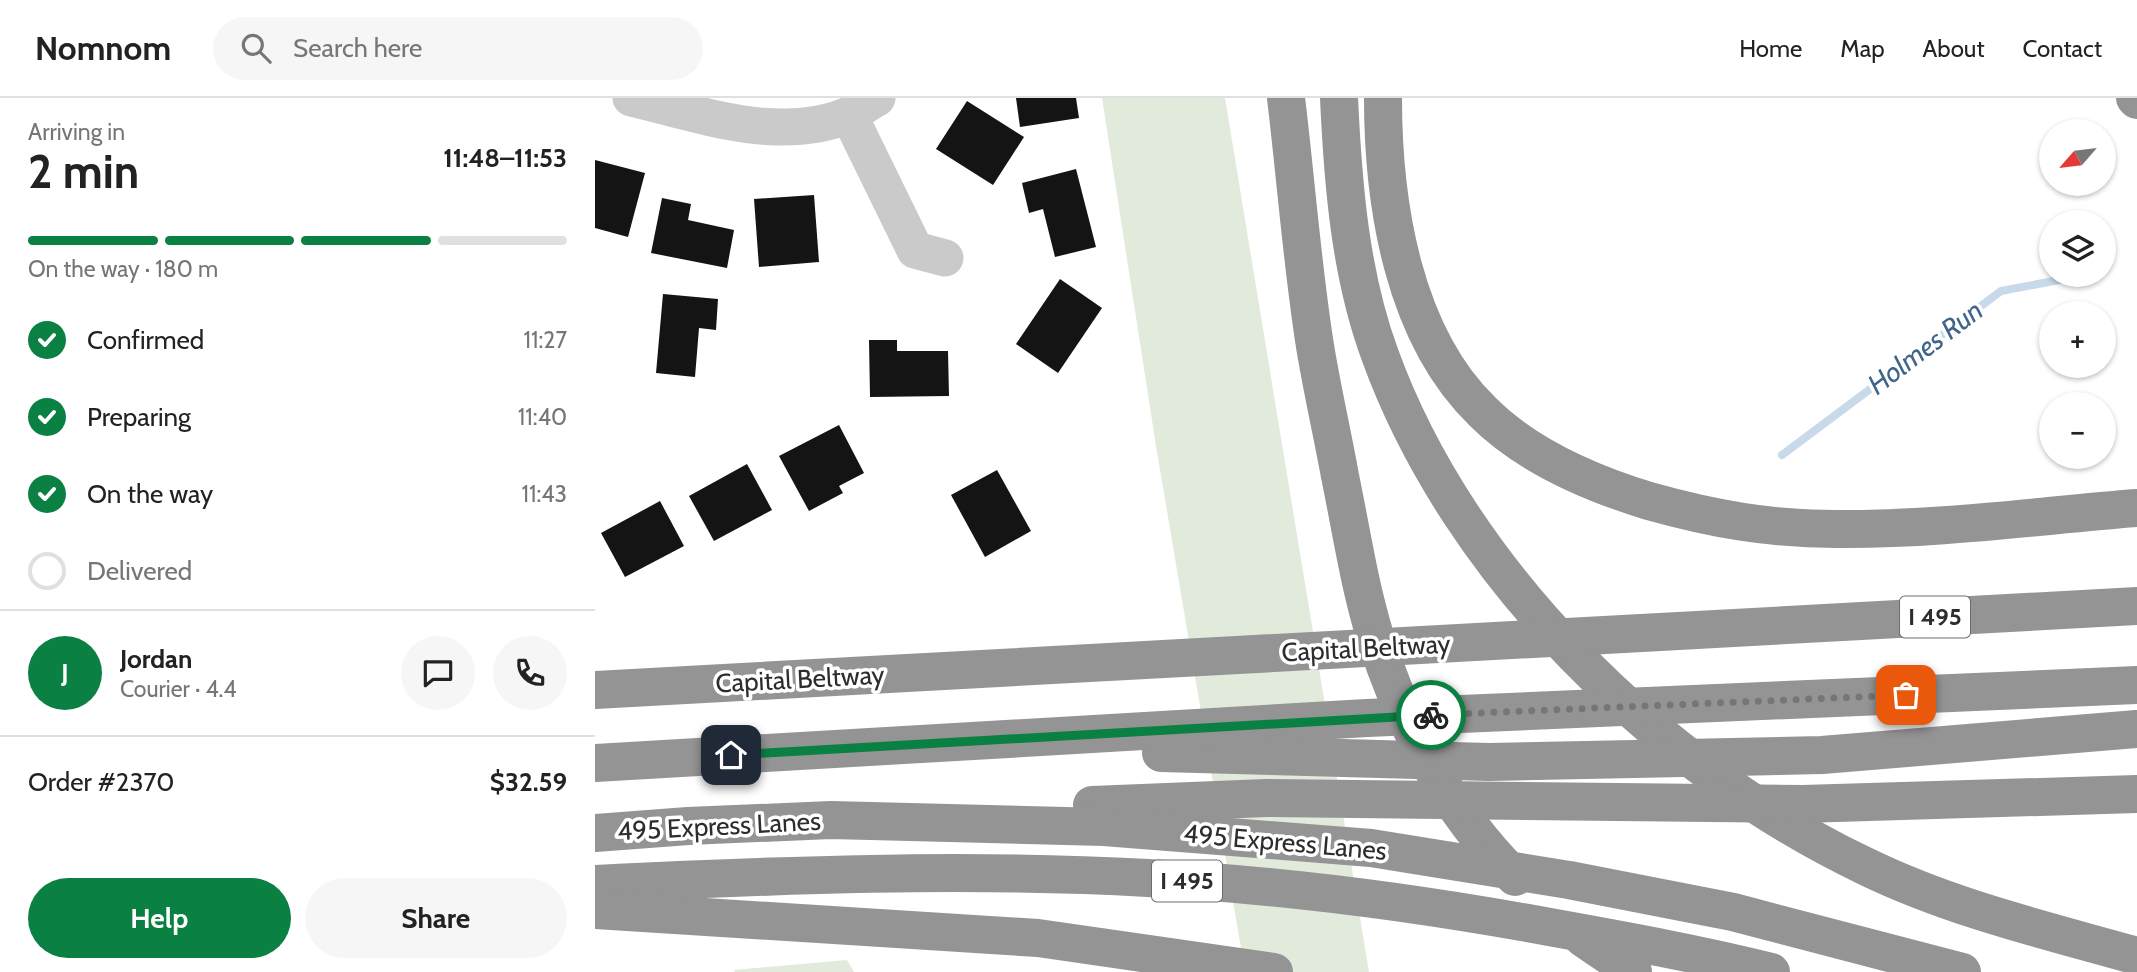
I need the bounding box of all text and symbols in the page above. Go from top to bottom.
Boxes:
search box [213,17,703,80]
text: Nomnom [35,28,171,68]
icon: search [237,29,275,67]
text: Search here [293,32,422,64]
text: Home [1739,34,1802,63]
text: Map [1840,34,1885,63]
text: About [1923,34,1985,63]
text: Contact [2023,34,2102,63]
text: Arriving in [28,118,125,146]
north arrow [2039,119,2116,196]
map controls [2039,119,2116,469]
text: 11:48–11:53 [443,142,567,174]
text: 2 min [28,144,139,200]
button: layers [2039,210,2116,287]
text: On the way · 180 m [28,255,218,283]
water label: Holmes Run [1861,293,1989,401]
button: + [2039,301,2116,378]
icon: check [28,321,66,359]
text: Confirmed [87,324,204,356]
text: 11:27 [524,326,567,354]
button: − [2039,392,2116,469]
icon: check [28,398,66,436]
text: Preparing [87,401,191,433]
text: 11:40 [518,403,567,431]
icon: check [28,475,66,513]
text: On the way [87,478,213,510]
text: 11:43 [521,480,567,508]
text: Delivered [87,555,192,587]
road number: I 495 [1900,596,1970,638]
street label: Capital Beltway [1281,628,1451,668]
button: chat [401,636,475,710]
button: phone [493,636,567,710]
text: Jordan [120,643,192,675]
text: J [61,657,69,689]
street label: Capital Beltway [715,659,885,699]
pin [1876,665,1936,725]
text: Courier · 4.4 [120,675,237,703]
icon: bag [1887,676,1925,714]
courier [1396,680,1466,750]
icon: bike [1412,696,1450,734]
pin [701,725,761,785]
icon: home [712,736,750,774]
text: Order #2370 [28,766,175,798]
text: $32.59 [490,766,567,798]
street label: 495 Express Lanes [616,805,822,847]
street label: 495 Express Lanes [1182,817,1388,867]
road number: I 495 [1152,860,1222,902]
button: Help [28,878,291,958]
button: Share [305,878,567,958]

